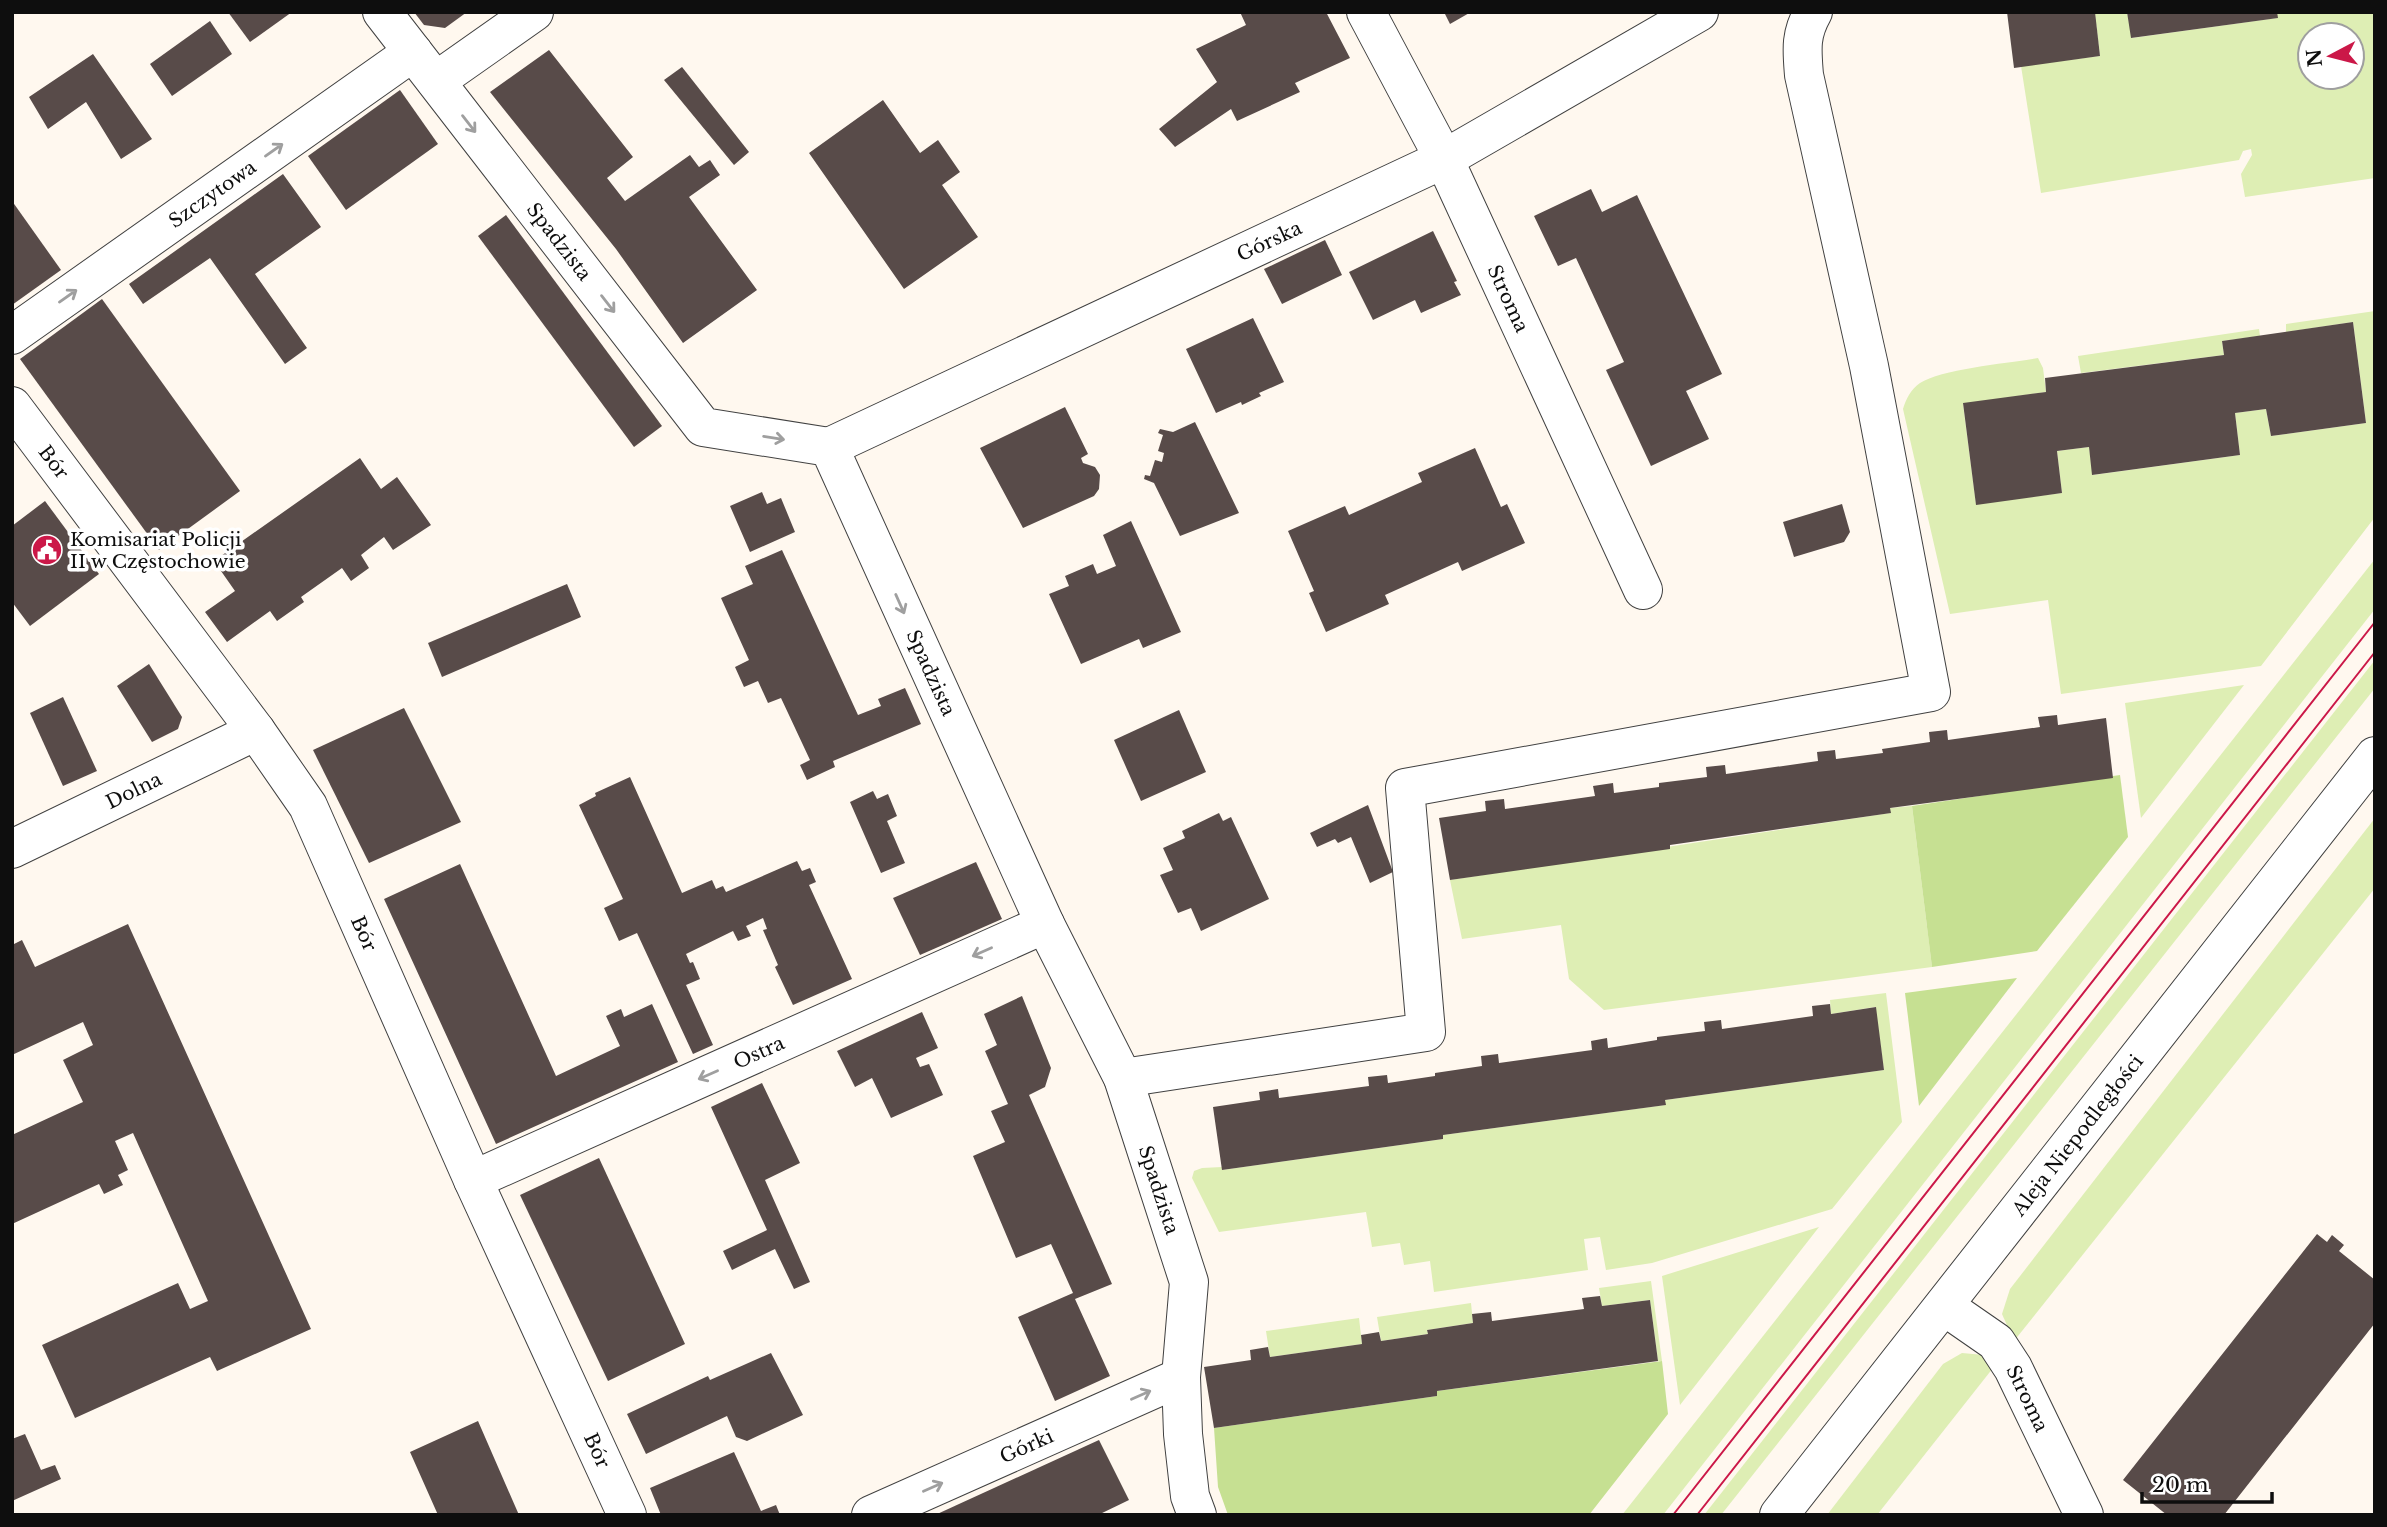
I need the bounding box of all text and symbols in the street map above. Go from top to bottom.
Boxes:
north arrow [2296,21,2366,91]
text: N [2302,48,2327,68]
one-way arrow [462,115,477,133]
one-way arrow [264,143,283,158]
street label: Szczytowa [164,155,261,233]
street label: Spadzista [522,198,597,285]
street label: Górska [1233,216,1306,266]
street label: Stroma [1482,261,1534,336]
one-way arrow [58,288,77,303]
one-way arrow [601,295,616,313]
one-way arrow [763,432,785,445]
street label: Bór [34,441,74,484]
place label: Komisariat Policji II w Częstochowie [70,528,246,573]
public building icon: Komisariat Policji II w Częstochowie [30,533,64,567]
one-way arrow [894,593,907,614]
street label: Spadzista [901,626,960,720]
street label: Dolna [102,767,166,814]
street label: Bór [346,913,382,955]
one-way arrow [972,946,994,959]
street label: Ostra [730,1031,788,1074]
street label: Aleja Niepodległości [2007,1050,2148,1221]
one-way arrow [697,1069,719,1082]
street label: Spadzista [1134,1143,1184,1238]
street label: Stroma [2001,1361,2053,1436]
one-way arrow [1130,1388,1151,1401]
street label: Górki [996,1424,1057,1468]
street label: Bór [579,1429,615,1472]
scale bar [2142,1460,2272,1504]
text: 20 m [2152,1472,2209,1498]
one-way arrow [922,1480,943,1493]

